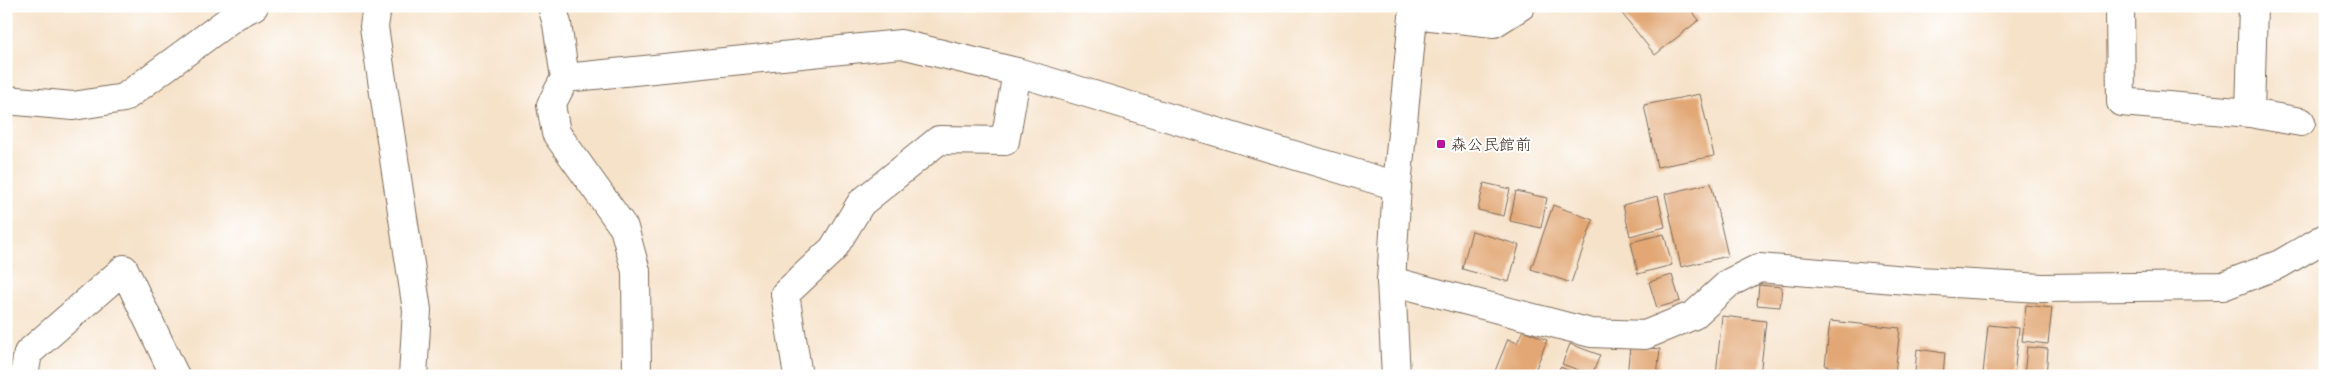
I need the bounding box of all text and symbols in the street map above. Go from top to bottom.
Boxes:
place label: 森公民館前 [1451,133,1531,155]
marker: 森公民館前 [1435,138,1447,150]

